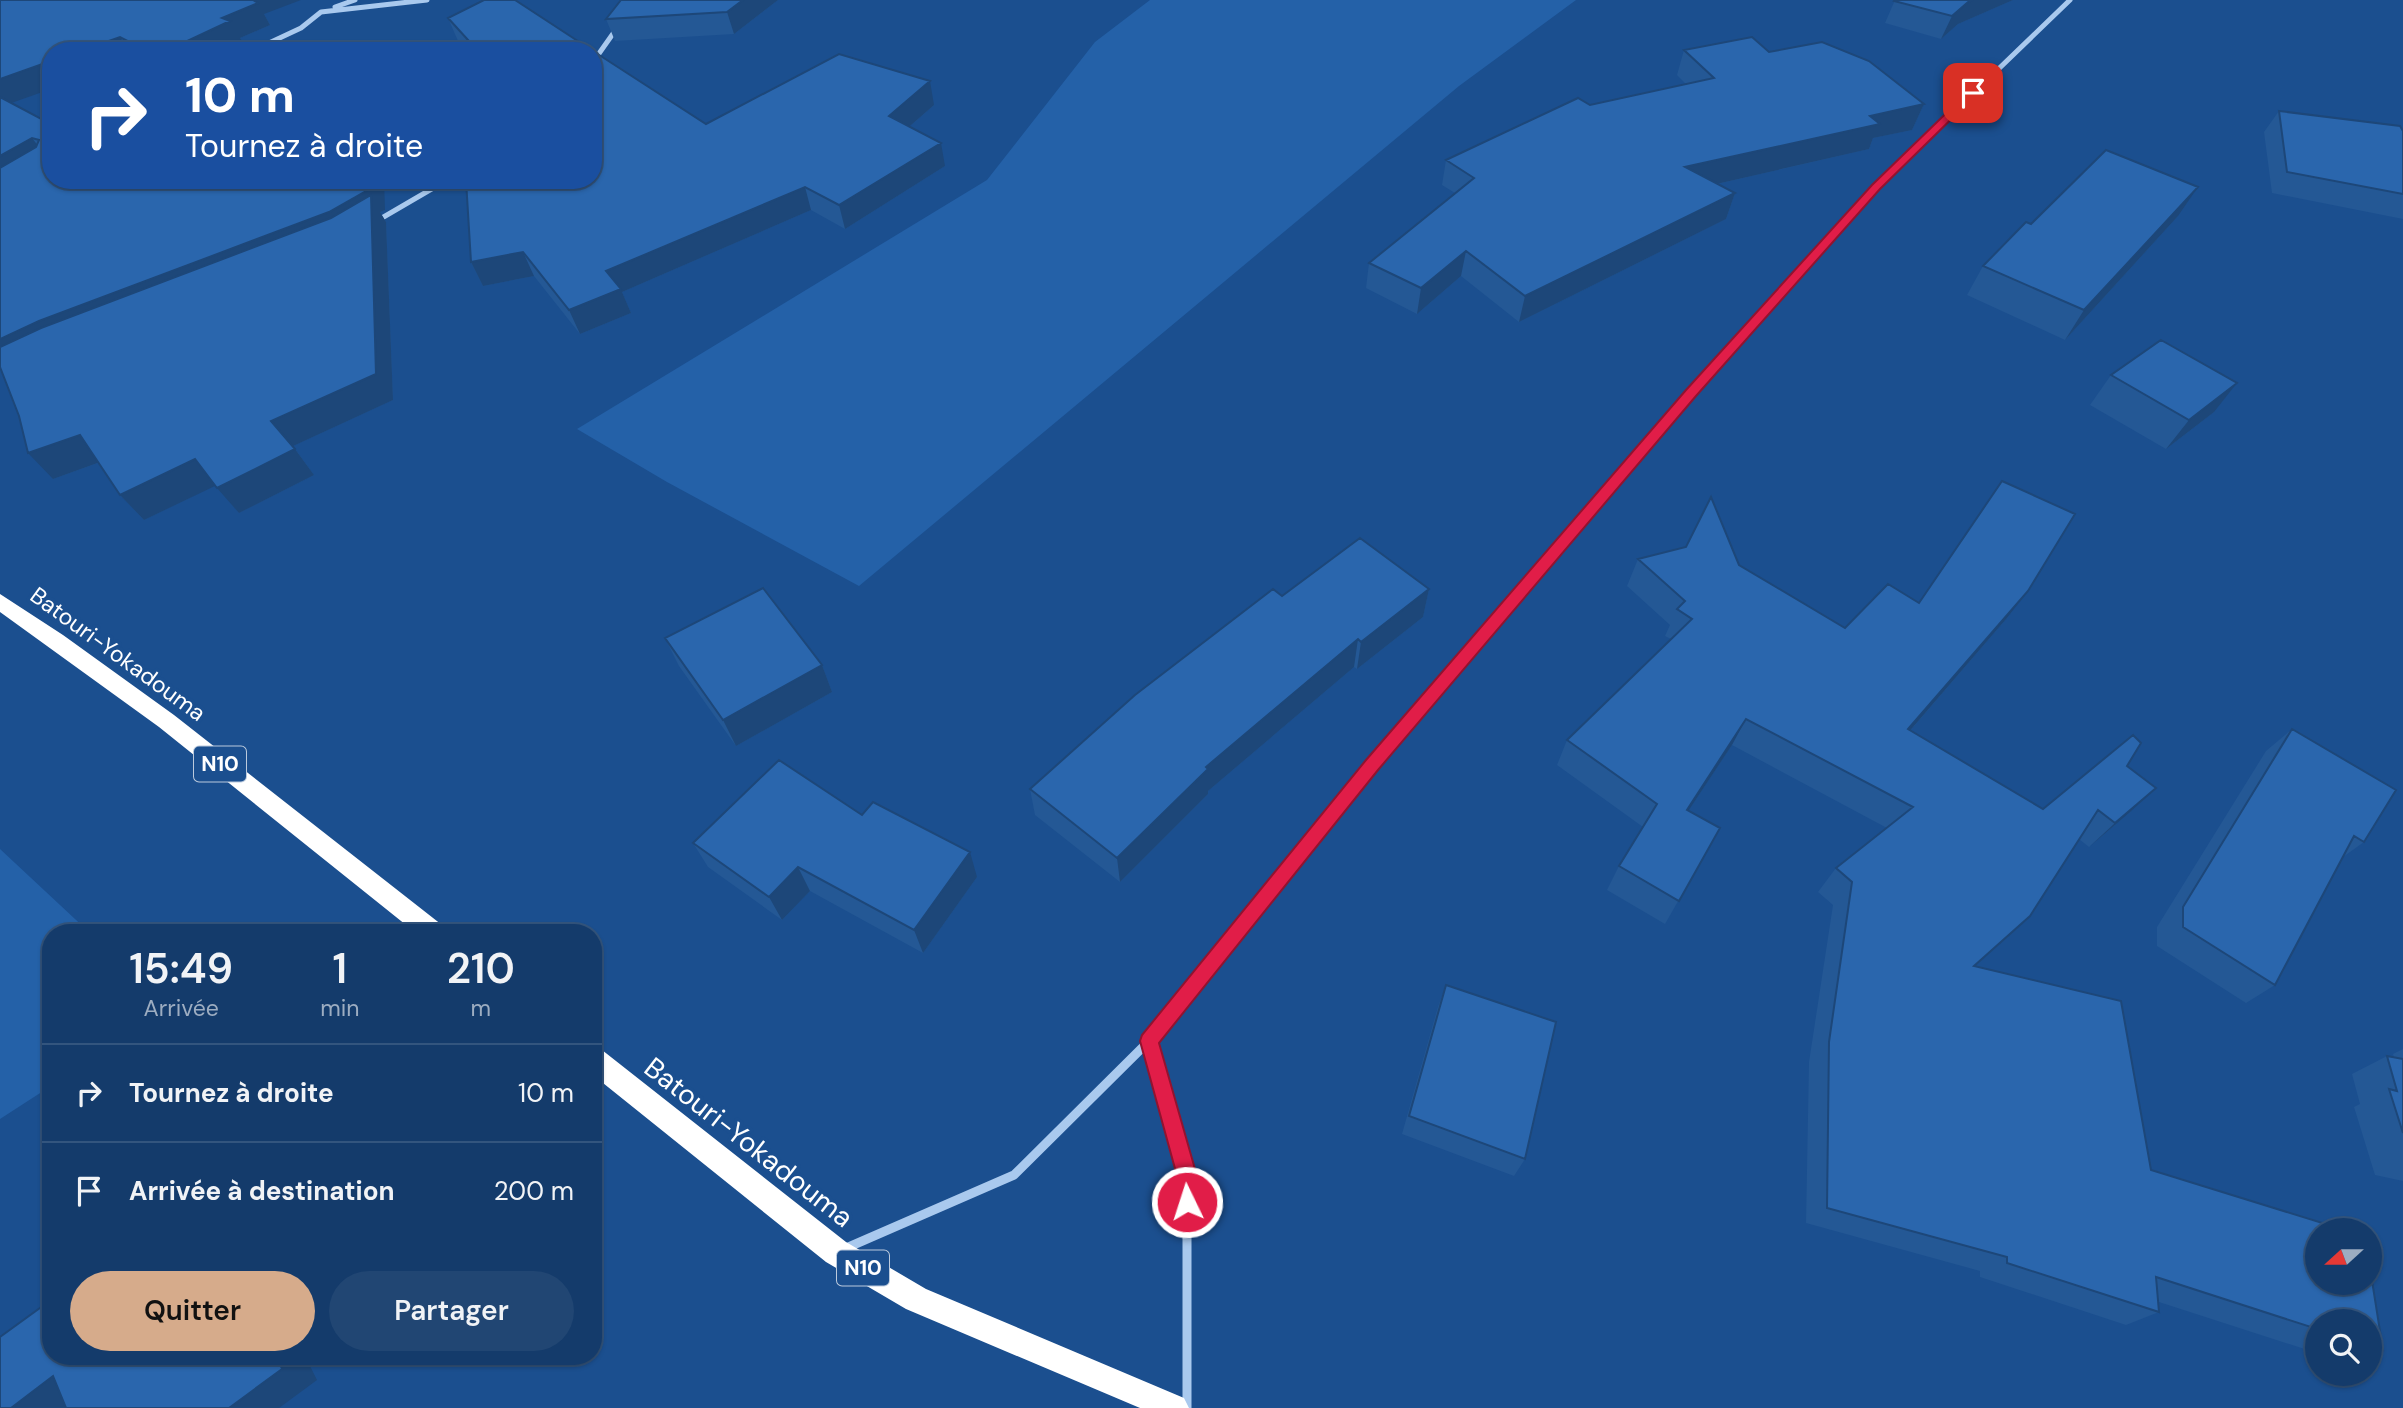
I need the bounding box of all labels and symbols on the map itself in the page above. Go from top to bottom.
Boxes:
pin [1943,63,2003,123]
street label: Batouri-Yokadouma [24,580,212,728]
road number: N10 [194,746,246,782]
street label: Batouri-Yokadouma [637,1049,861,1236]
position arrow [1150,1165,1224,1239]
north arrow [2305,1218,2382,1295]
road number: N10 [837,1250,889,1286]

